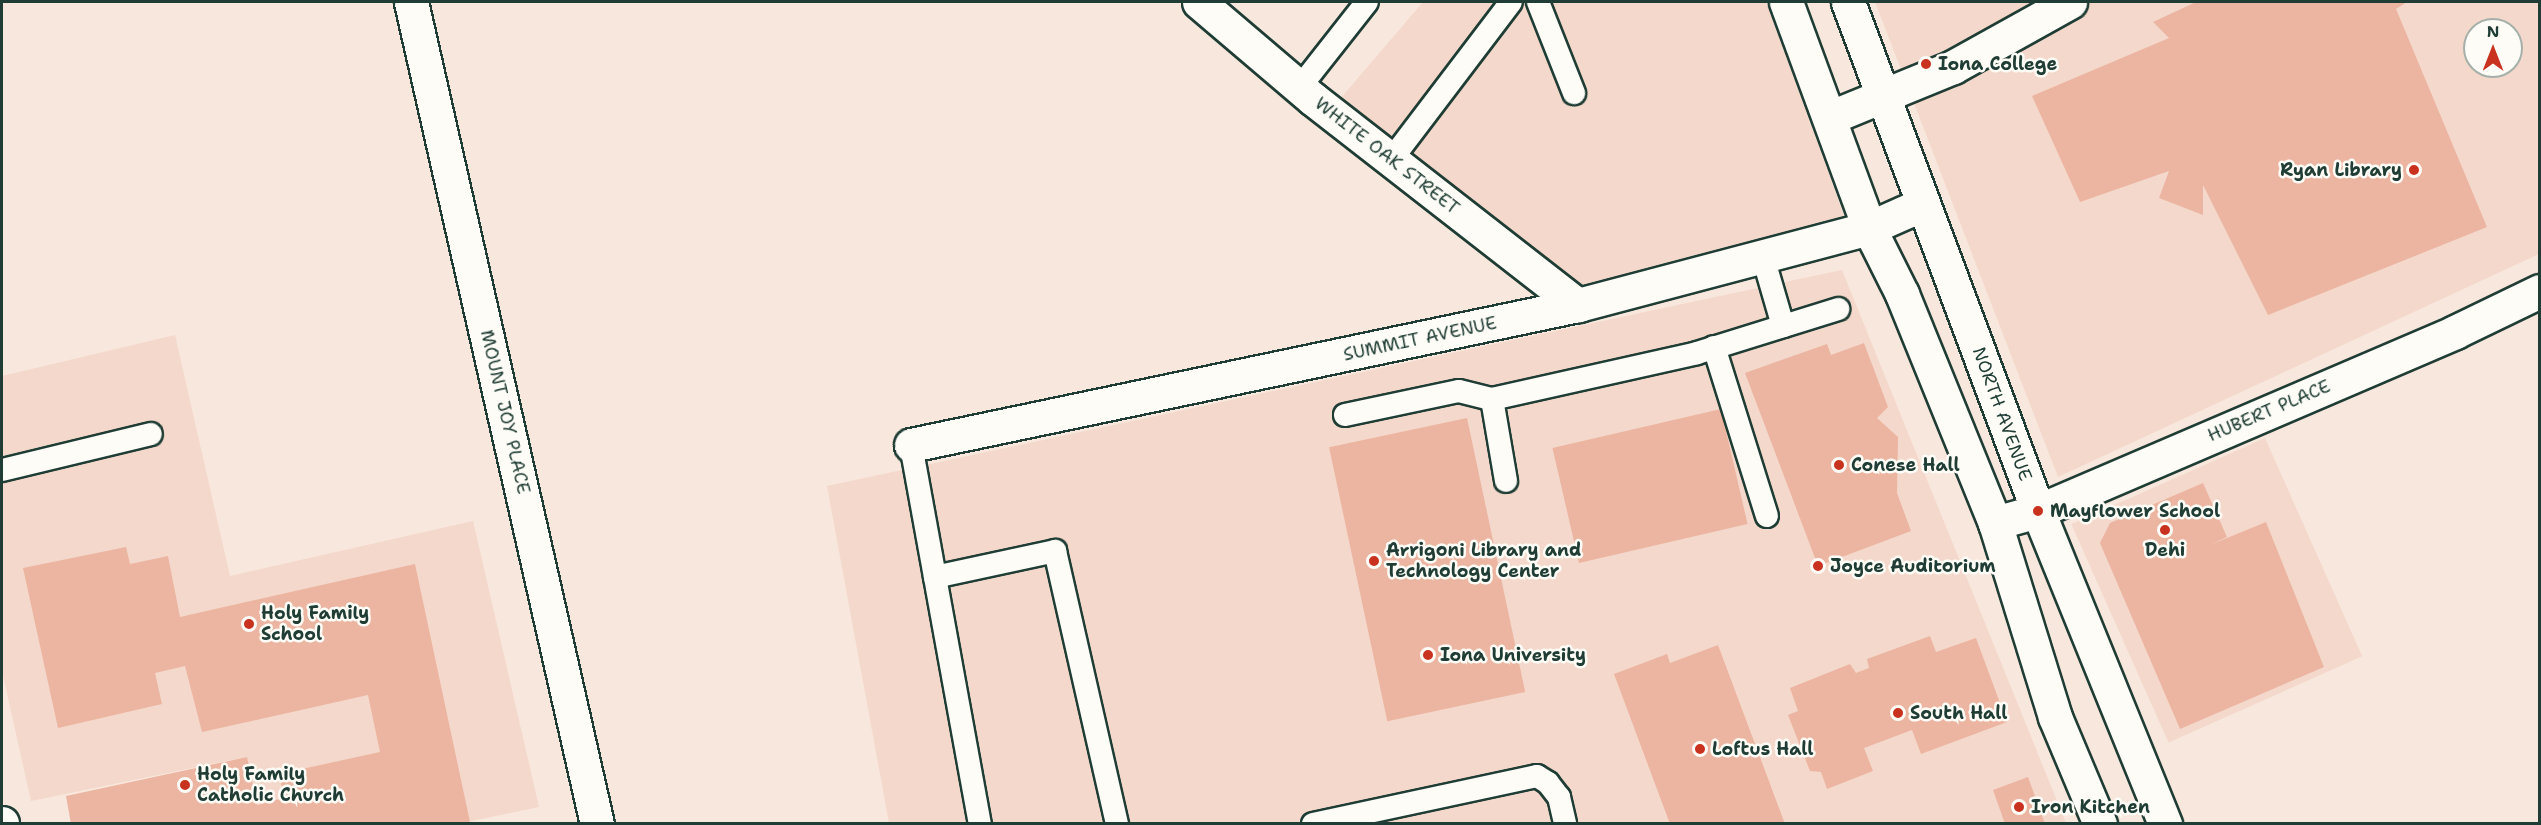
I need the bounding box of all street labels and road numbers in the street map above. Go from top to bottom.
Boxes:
street label: WHITE OAK STREET [1310,93,1464,219]
street label: SUMMIT AVENUE [1341,312,1499,366]
street label: MOUNT JOY PLACE [476,328,534,496]
street label: NORTH AVENUE [1968,344,2036,484]
street label: HUBERT PLACE [2204,375,2334,447]

